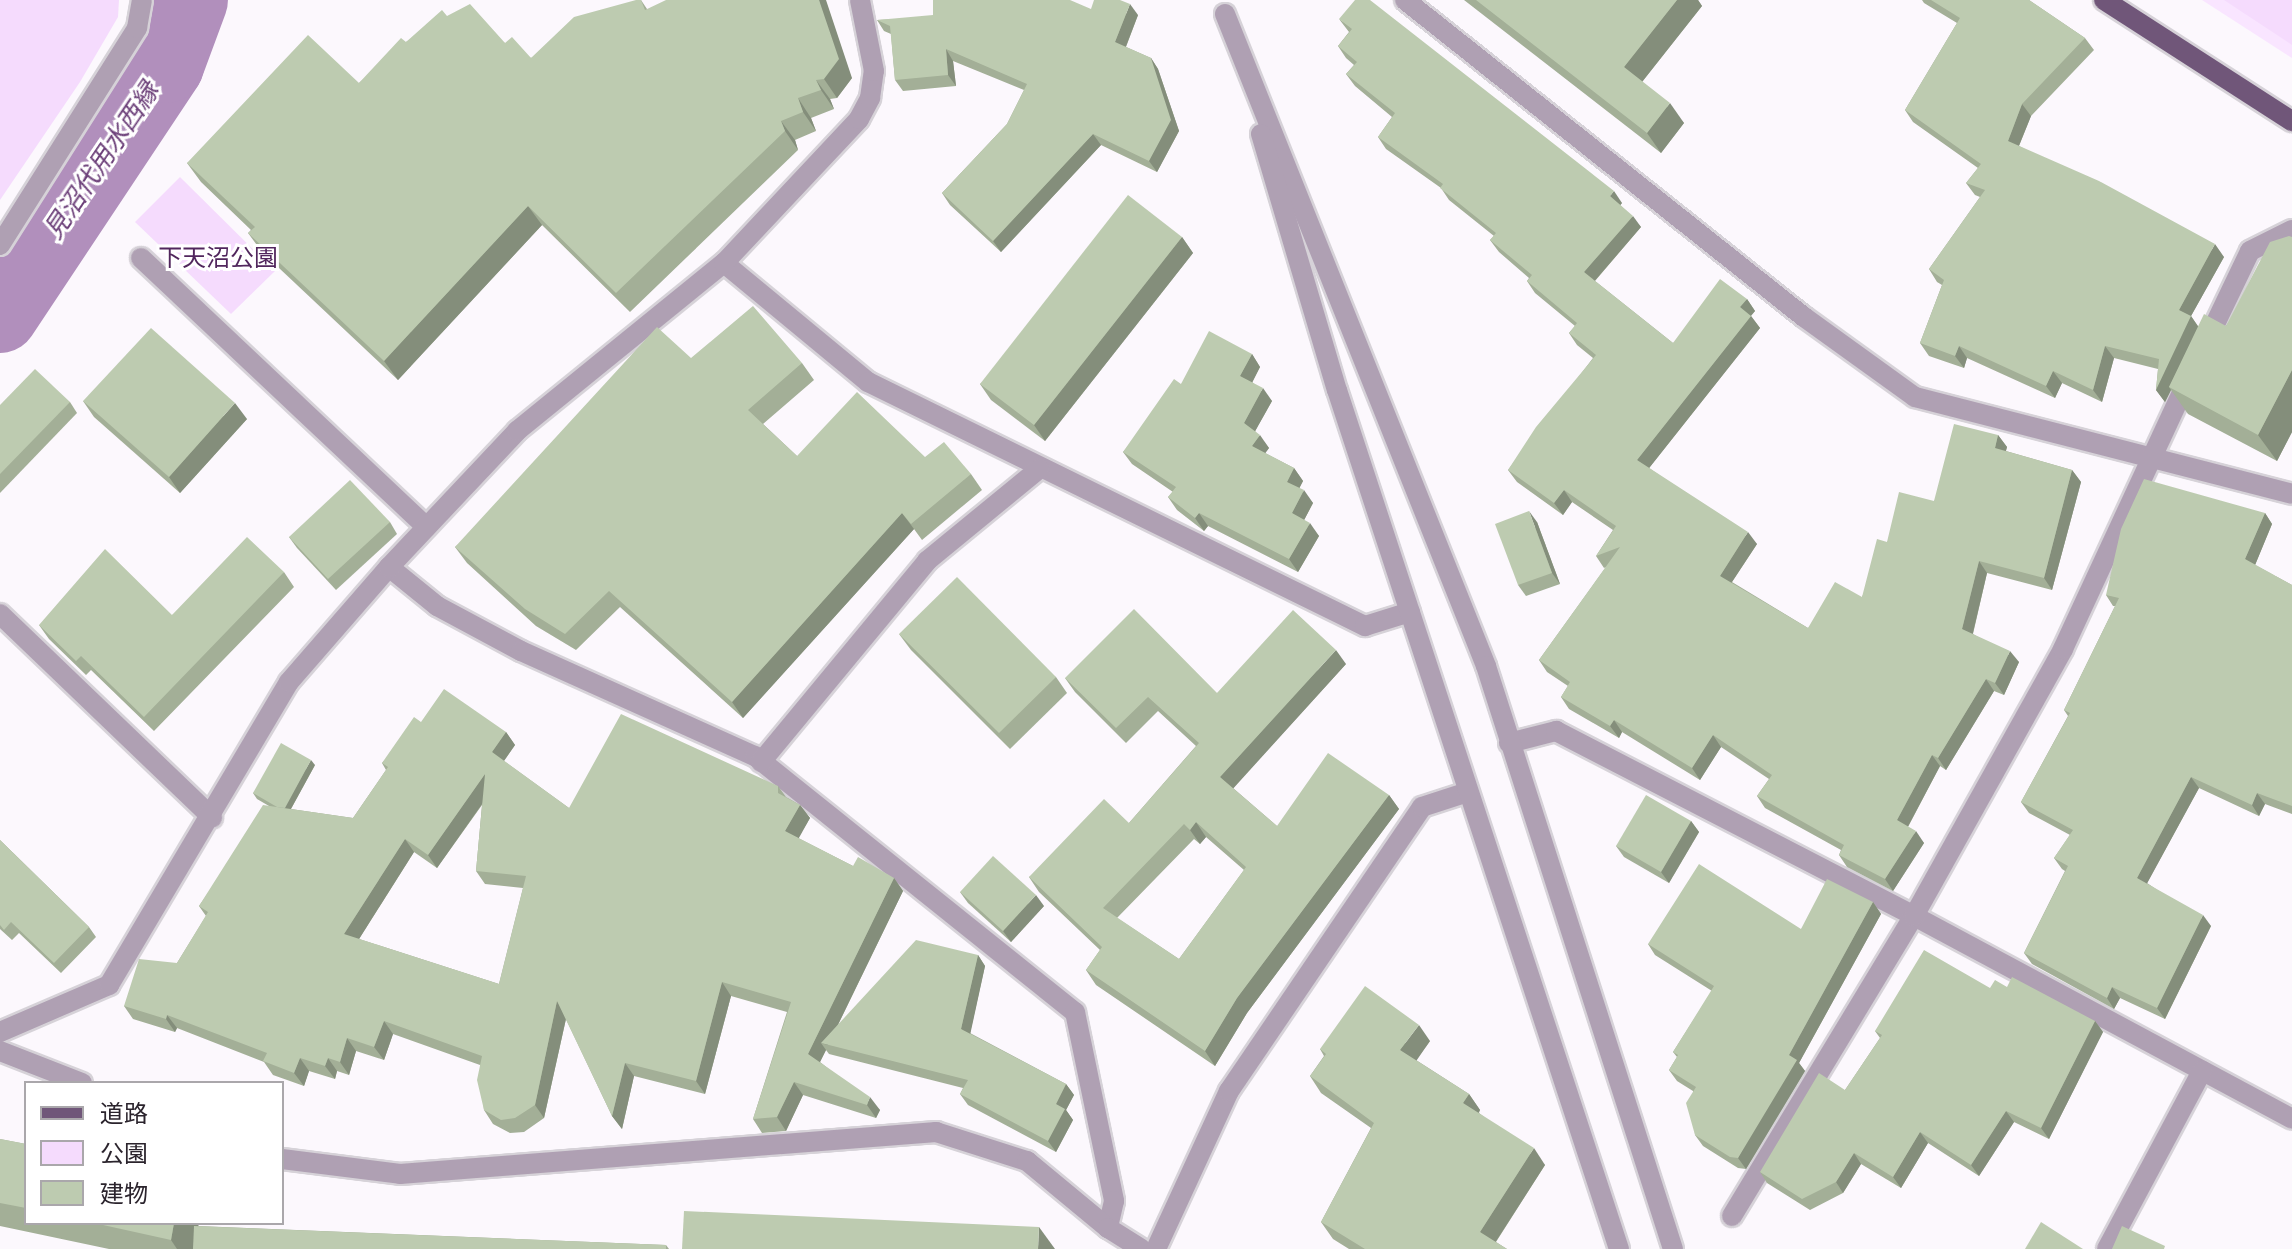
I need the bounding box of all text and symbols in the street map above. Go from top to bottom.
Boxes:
water label: 見沼代用水西縁 [38,77,166,245]
park label: 下天沼公園 [158,245,278,273]
legend [24,1081,284,1225]
text: 道路 [100,1097,148,1132]
text: 公園 [100,1137,148,1172]
text: 建物 [100,1177,148,1212]

